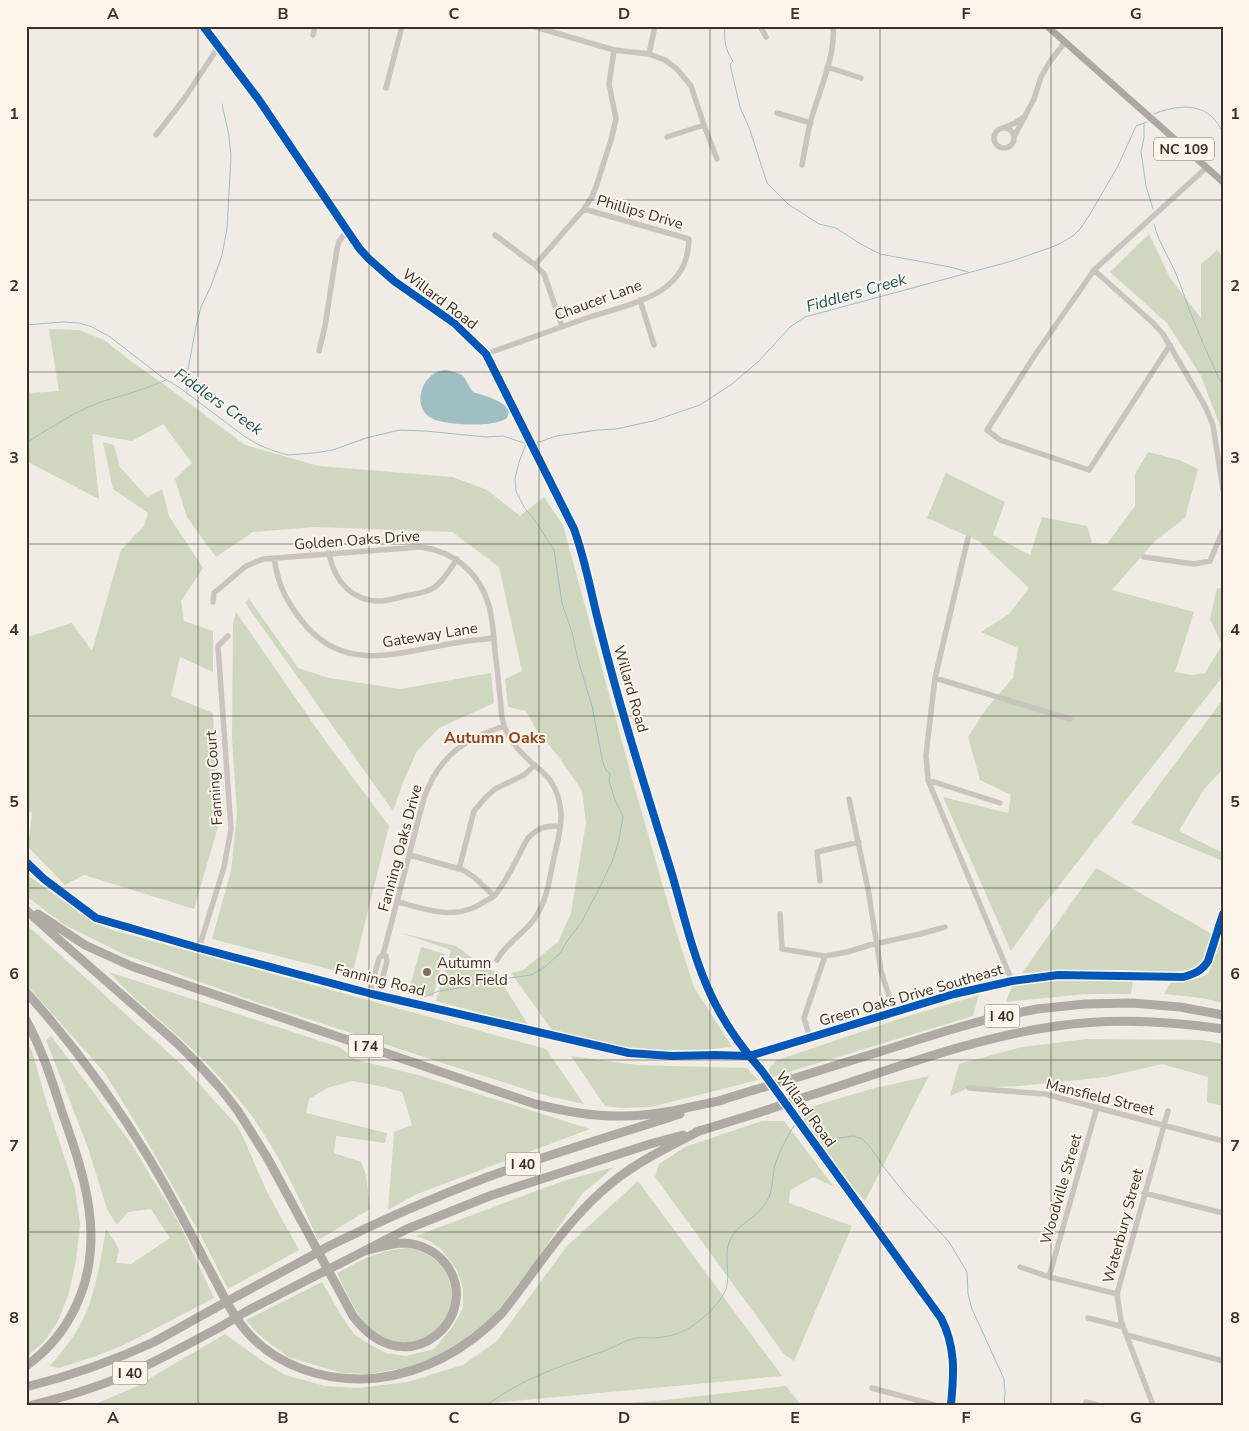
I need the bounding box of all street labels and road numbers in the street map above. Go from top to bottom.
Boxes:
road number: NC 109 [1154,138,1214,160]
street label: Phillips Drive [594,190,686,234]
street label: Willard Road [398,264,482,334]
street label: Chaucer Lane [552,275,644,325]
street label: Golden Oaks Drive [293,526,421,554]
street label: Gateway Lane [381,618,479,652]
street label: Willard Road [609,643,653,735]
street label: Fanning Court [201,729,227,826]
street label: Fanning Oaks Drive [373,782,427,914]
street label: Fanning Road [333,959,427,1001]
street label: Green Oaks Drive Southeast [817,959,1006,1031]
road number: I 40 [984,1004,1020,1028]
road number: I 74 [348,1034,384,1058]
street label: Willard Road [772,1067,840,1151]
street label: Mansfield Street [1044,1074,1157,1120]
street label: Woodville Street [1036,1131,1087,1246]
road number: I 40 [506,1152,540,1176]
street label: Waterbury Street [1098,1166,1148,1285]
road number: I 40 [112,1362,148,1385]

